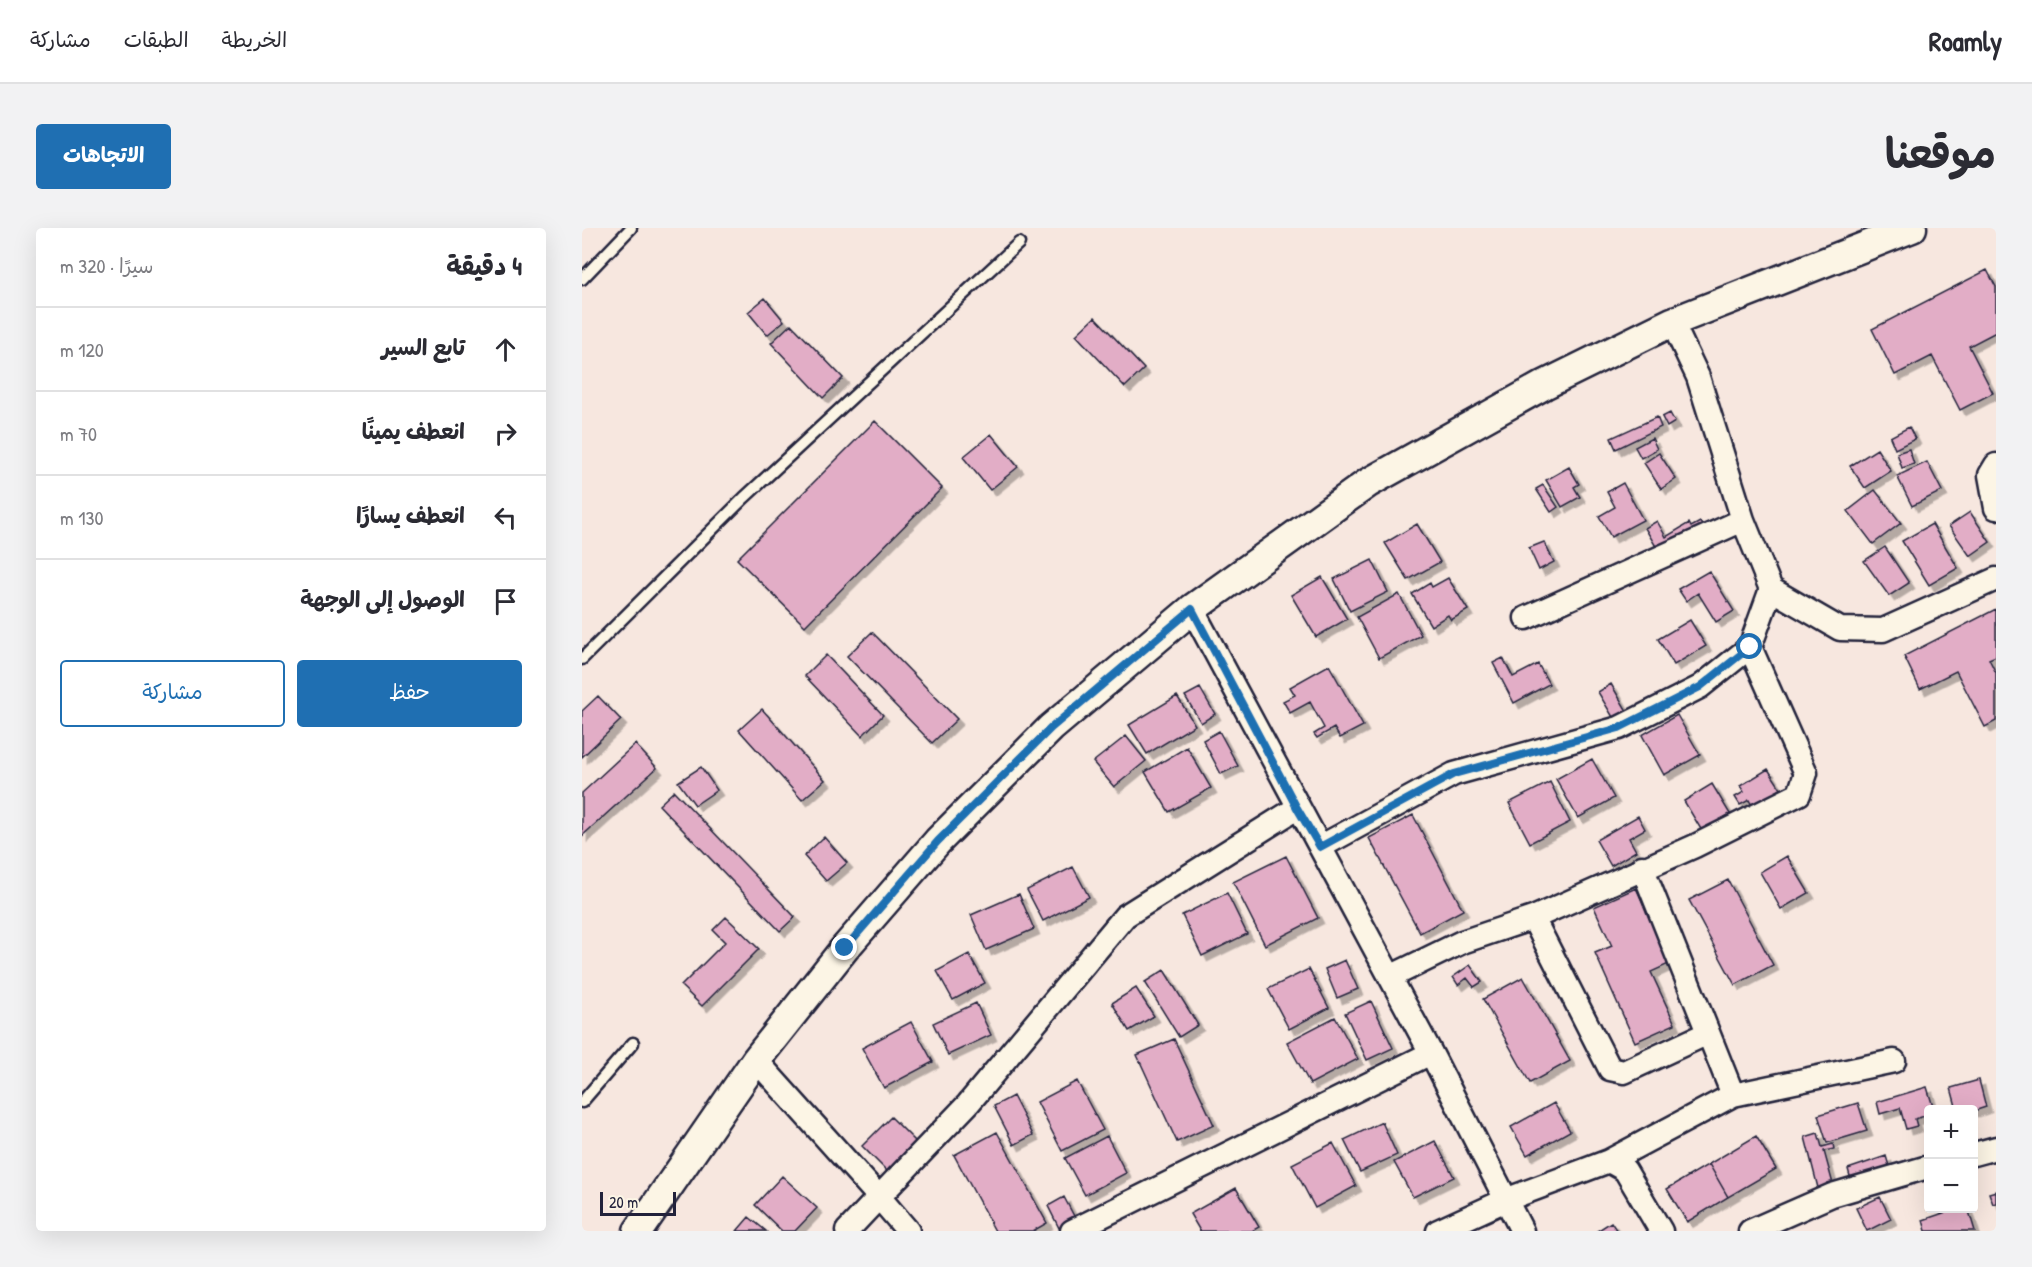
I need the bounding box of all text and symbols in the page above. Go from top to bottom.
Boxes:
text: Roamly [1929,22,2002,60]
text: مشاركة [30,25,91,54]
text: الطبقات [124,25,189,54]
text: الخريطة [222,25,287,54]
button: الاتجاهات [36,124,171,189]
text: موقعنا [1885,124,1996,181]
text: 4 دقيقة [446,248,522,283]
text: سيرًا · 320 m [60,252,154,279]
text: تابع السير [382,332,465,362]
icon: ahead [489,333,522,366]
text: 120 m [60,336,104,363]
text: انعطف يمينًا [362,416,465,446]
icon: right [489,417,522,450]
text: 70 m [60,420,97,447]
text: انعطف يسارًا [356,500,465,530]
icon: left [489,501,522,534]
text: 130 m [60,504,103,531]
text: الوصول إلى الوجهة [300,584,465,614]
icon: arrive [489,585,522,618]
route start [1736,633,1762,659]
button: مشاركة [60,660,285,727]
button: حفظ [297,660,522,727]
route end [831,934,857,960]
map controls [1924,1105,1978,1213]
button: + [1924,1105,1978,1159]
button: − [1924,1159,1978,1213]
scale bar [600,1189,676,1216]
text: 20 m [609,1191,638,1213]

